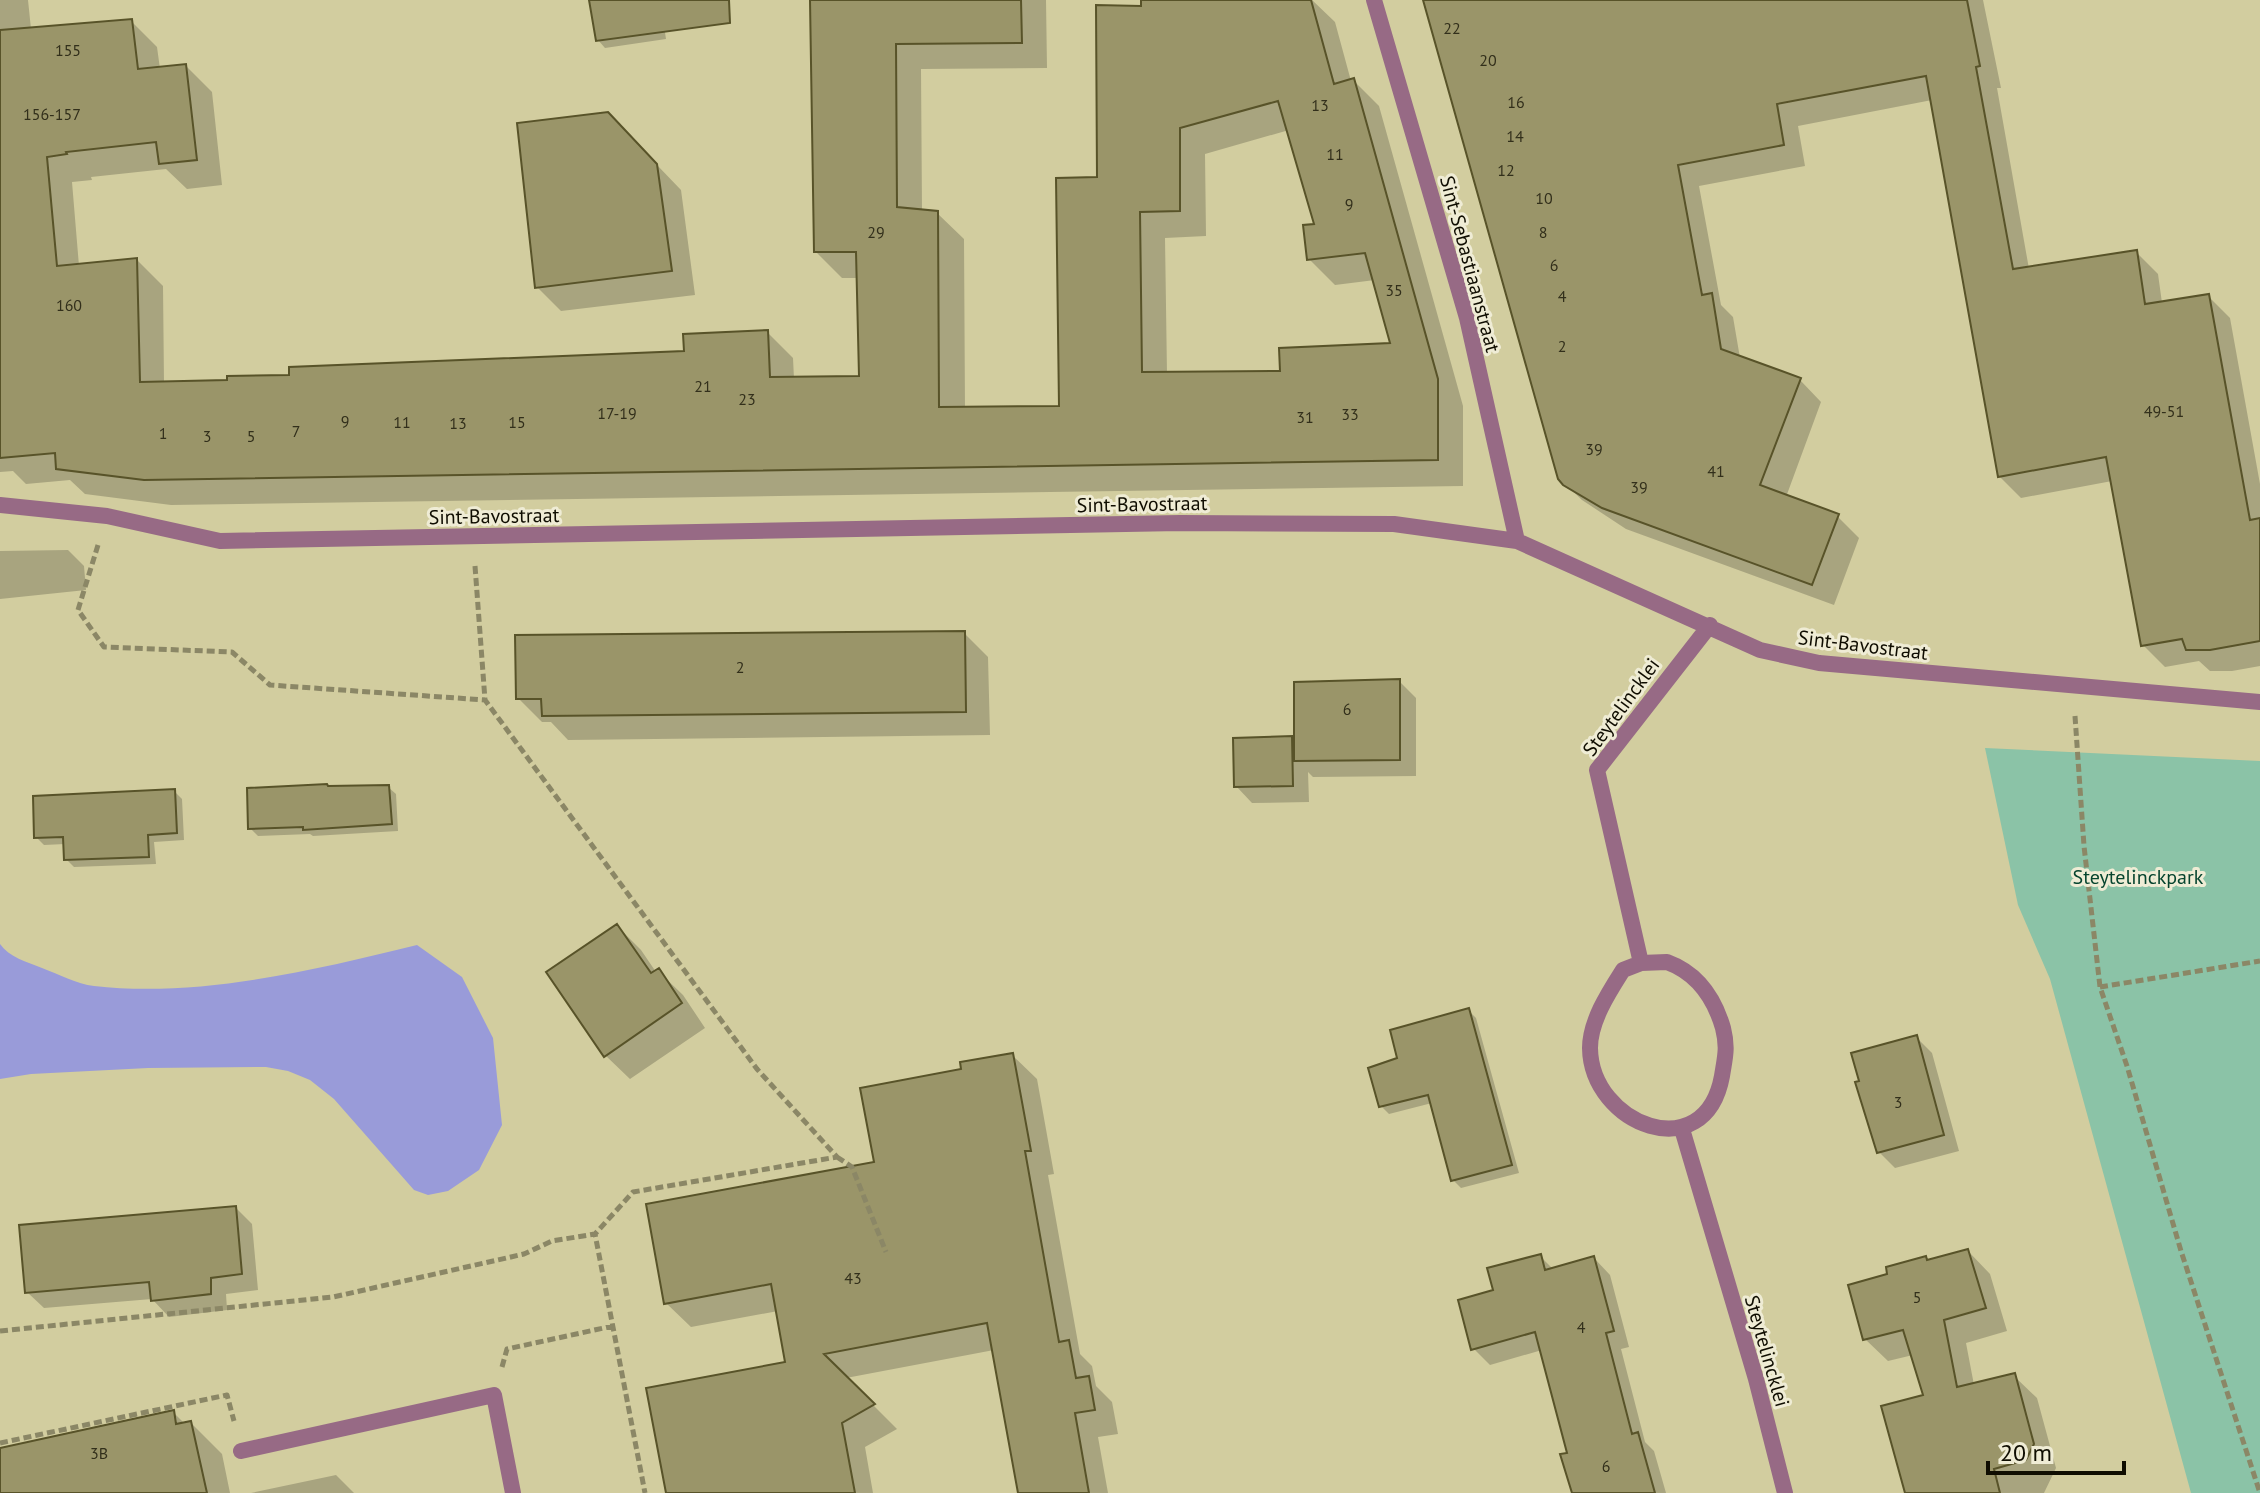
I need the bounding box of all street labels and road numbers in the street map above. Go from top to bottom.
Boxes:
street label: Sint-Sebastiaanstraat [1434,173,1506,355]
street label: Sint-Bavostraat [1076,490,1208,518]
street label: Sint-Bavostraat [428,502,560,530]
street label: Sint-Bavostraat [1797,624,1930,666]
street label: Steytelincklei [1577,653,1665,761]
street label: Steytelincklei [1739,1292,1795,1410]

